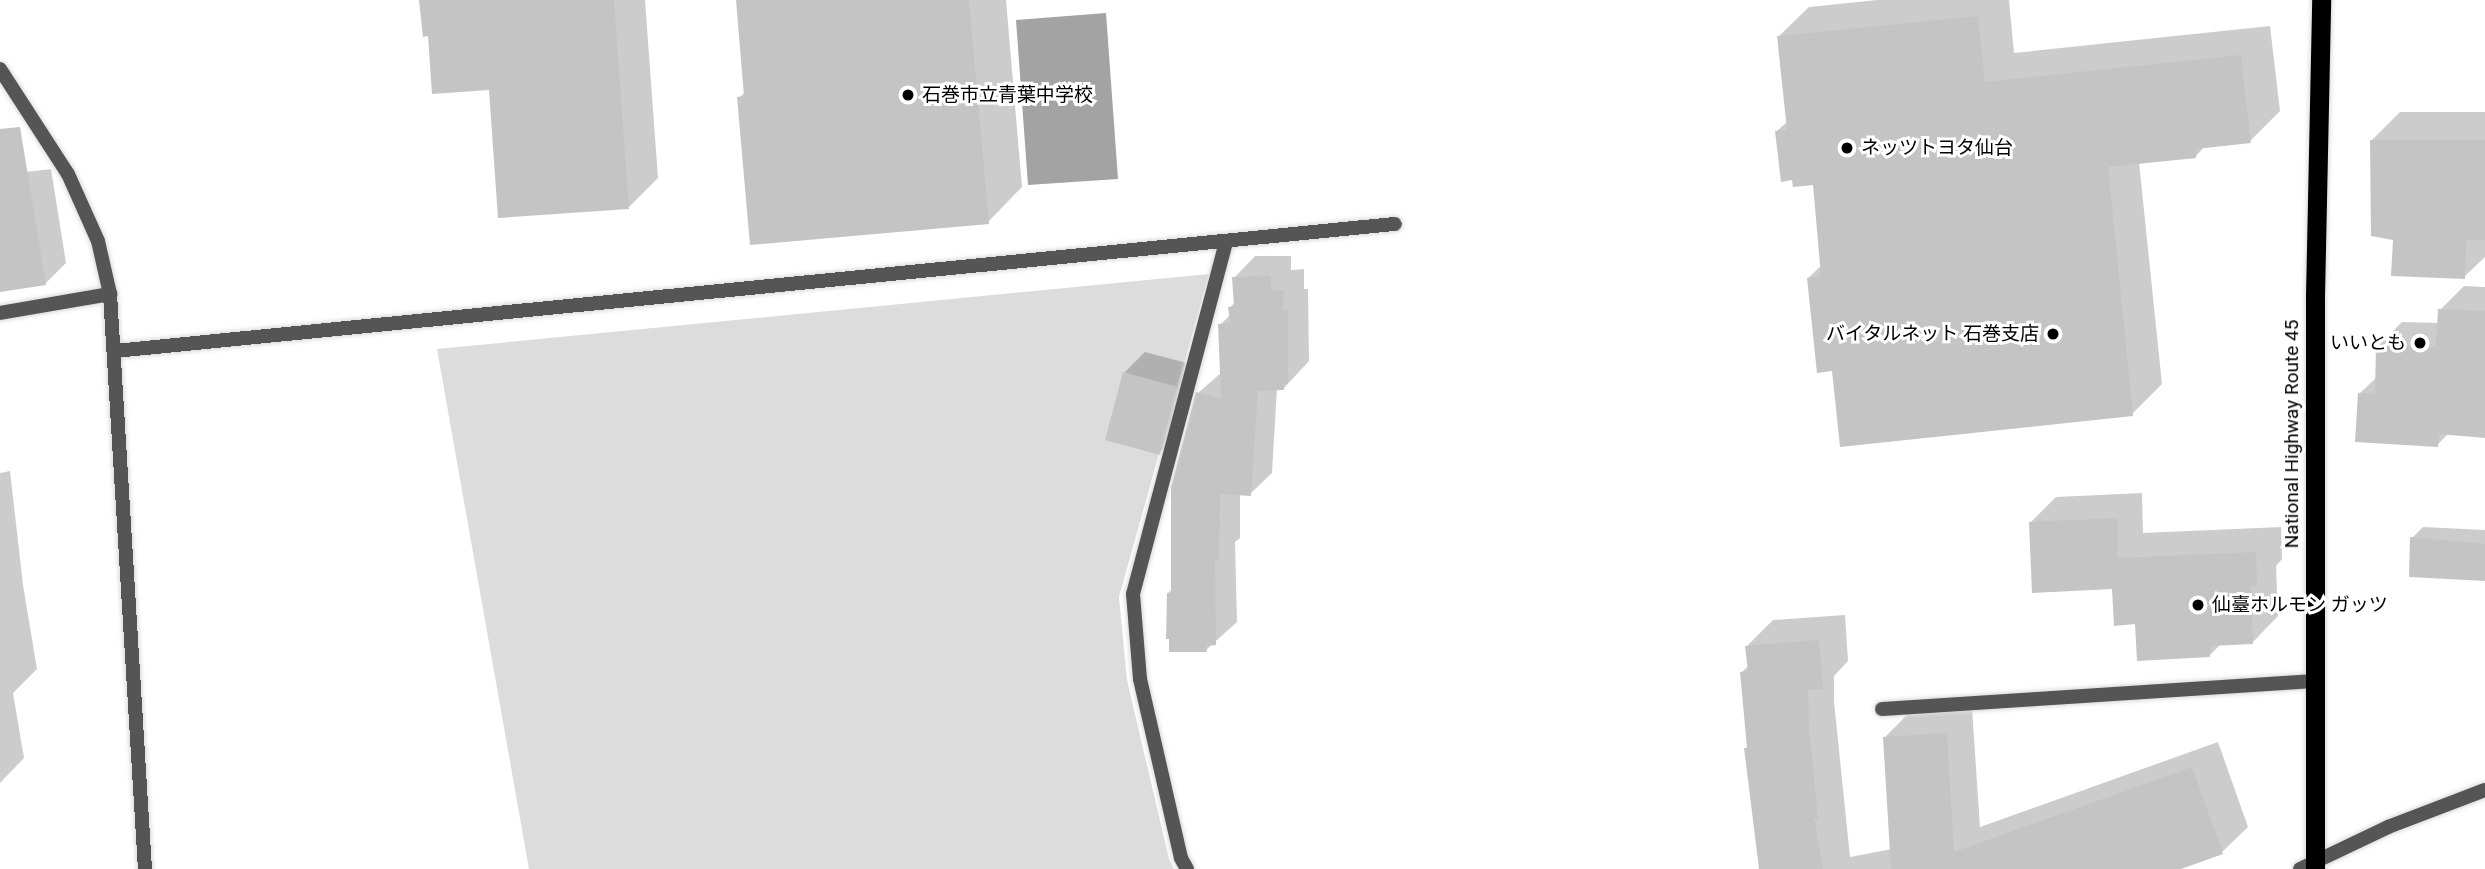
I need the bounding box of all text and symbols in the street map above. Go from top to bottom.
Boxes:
place label: 石巻市立青葉中学校 [922,84,1093,106]
marker: 石巻市立青葉中学校 [900,87,916,103]
place label: ネッツトヨタ仙台 [1861,137,2013,159]
marker: ネッツトヨタ仙台 [1839,140,1855,156]
street label: National Highway Route 45 [2281,320,2303,548]
place label: バイタルネット 石巻支店 [1825,323,2039,345]
marker: バイタルネット 石巻支店 [2045,326,2061,342]
place label: いいとも [2330,332,2406,354]
marker: いいとも [2412,335,2428,351]
place label: 仙臺ホルモン ガッツ [2212,594,2388,616]
marker: 仙臺ホルモン ガッツ [2190,597,2206,613]

